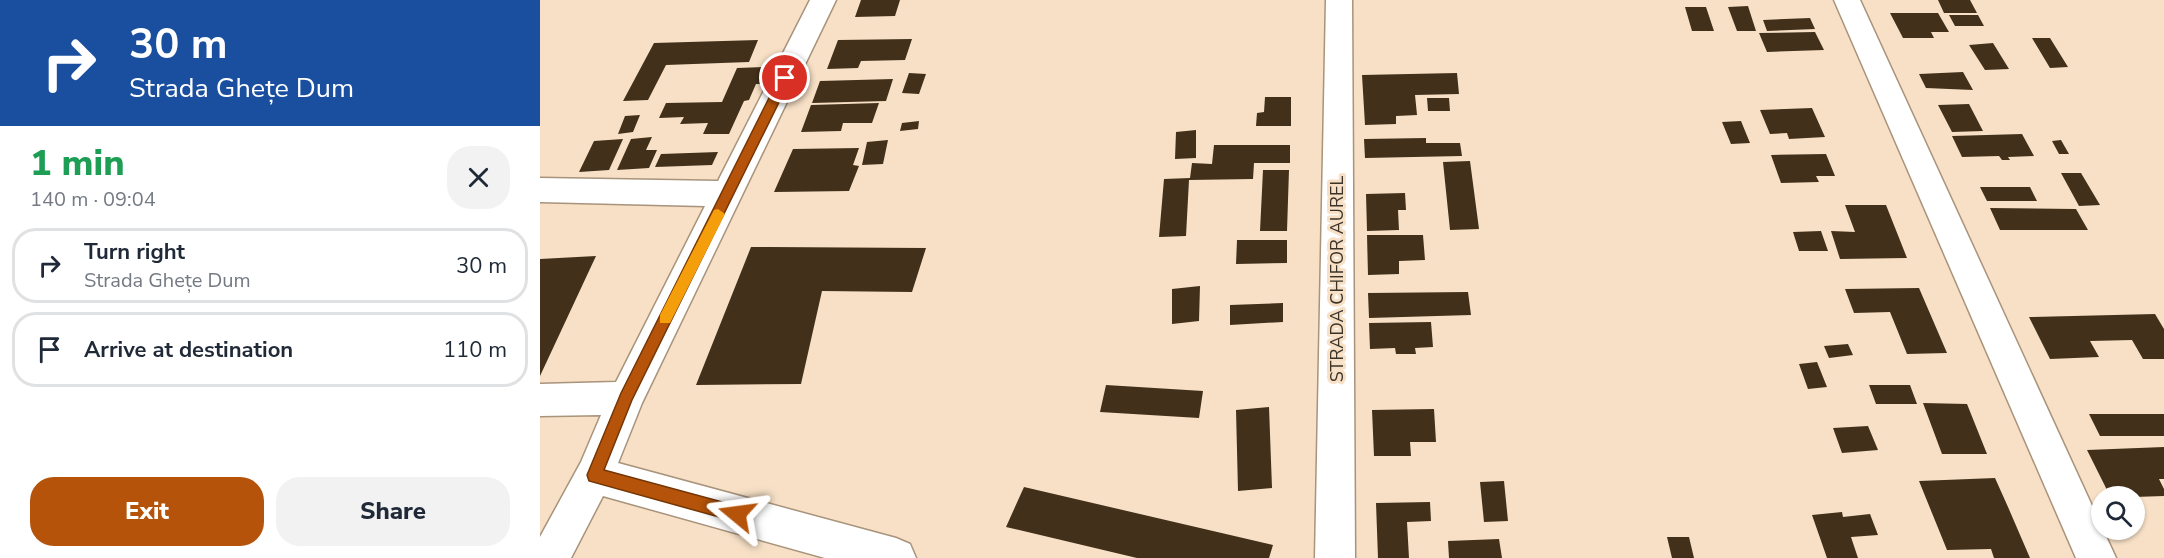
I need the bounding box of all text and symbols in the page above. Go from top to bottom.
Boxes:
text: 30 m [129,16,228,73]
icon: right [30,24,108,102]
pin [759,52,810,103]
icon: arrive [768,61,801,94]
text: Strada Ghețe Dum [129,70,354,107]
text: 1 min [30,139,125,188]
button: close [447,146,510,209]
street label: STRADA CHIFOR AUREL [1325,176,1349,382]
text: 140 m · 09:04 [30,186,156,213]
text: Turn right [84,237,185,267]
icon: right [33,249,66,282]
text: 30 m [456,251,507,281]
text: Strada Ghețe Dum [84,267,251,294]
icon: arrive [33,333,66,366]
text: Arrive at destination [84,335,293,365]
text: 110 m [443,335,507,365]
button: Exit [30,477,264,546]
button: Share [276,477,510,546]
position arrow [705,482,769,546]
map controls [2091,486,2145,540]
button: search [2091,486,2145,540]

